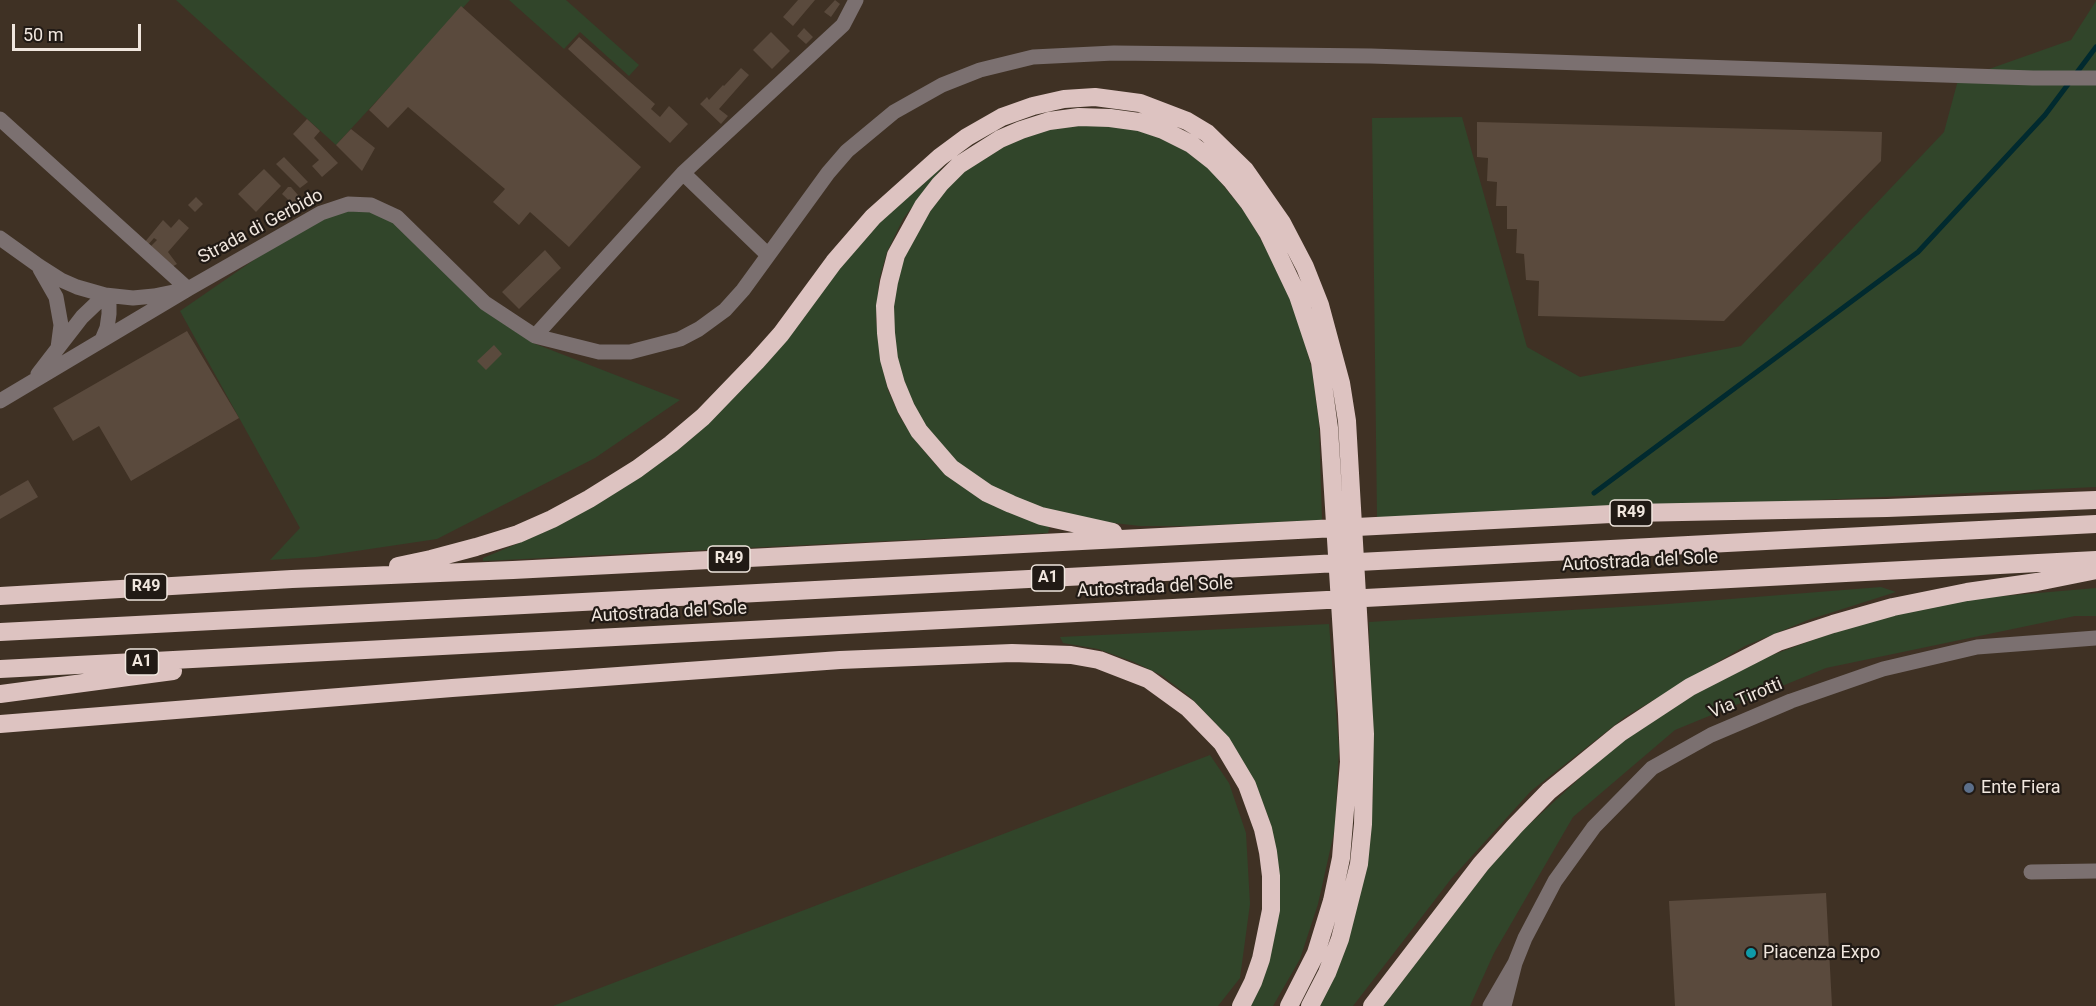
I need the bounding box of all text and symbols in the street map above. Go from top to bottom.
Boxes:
scale bar [15,12,144,50]
text: 50 m [23,24,63,45]
street label: Strada di Gerbido [195,185,327,269]
road number: R49 [1610,500,1652,526]
road number: R49 [708,546,750,572]
street label: Autostrada del Sole [1561,547,1719,577]
road number: A1 [1032,565,1064,591]
street label: Autostrada del Sole [1076,573,1234,603]
road number: R49 [125,574,167,600]
street label: Autostrada del Sole [590,598,748,628]
road number: A1 [126,649,158,675]
street label: Via Tirotti [1706,674,1786,724]
place label: Ente Fiera [1981,777,2060,799]
marker: Ente Fiera [1962,781,1976,795]
place label: Piacenza Expo [1763,942,1880,964]
marker: Piacenza Expo [1744,946,1758,960]

